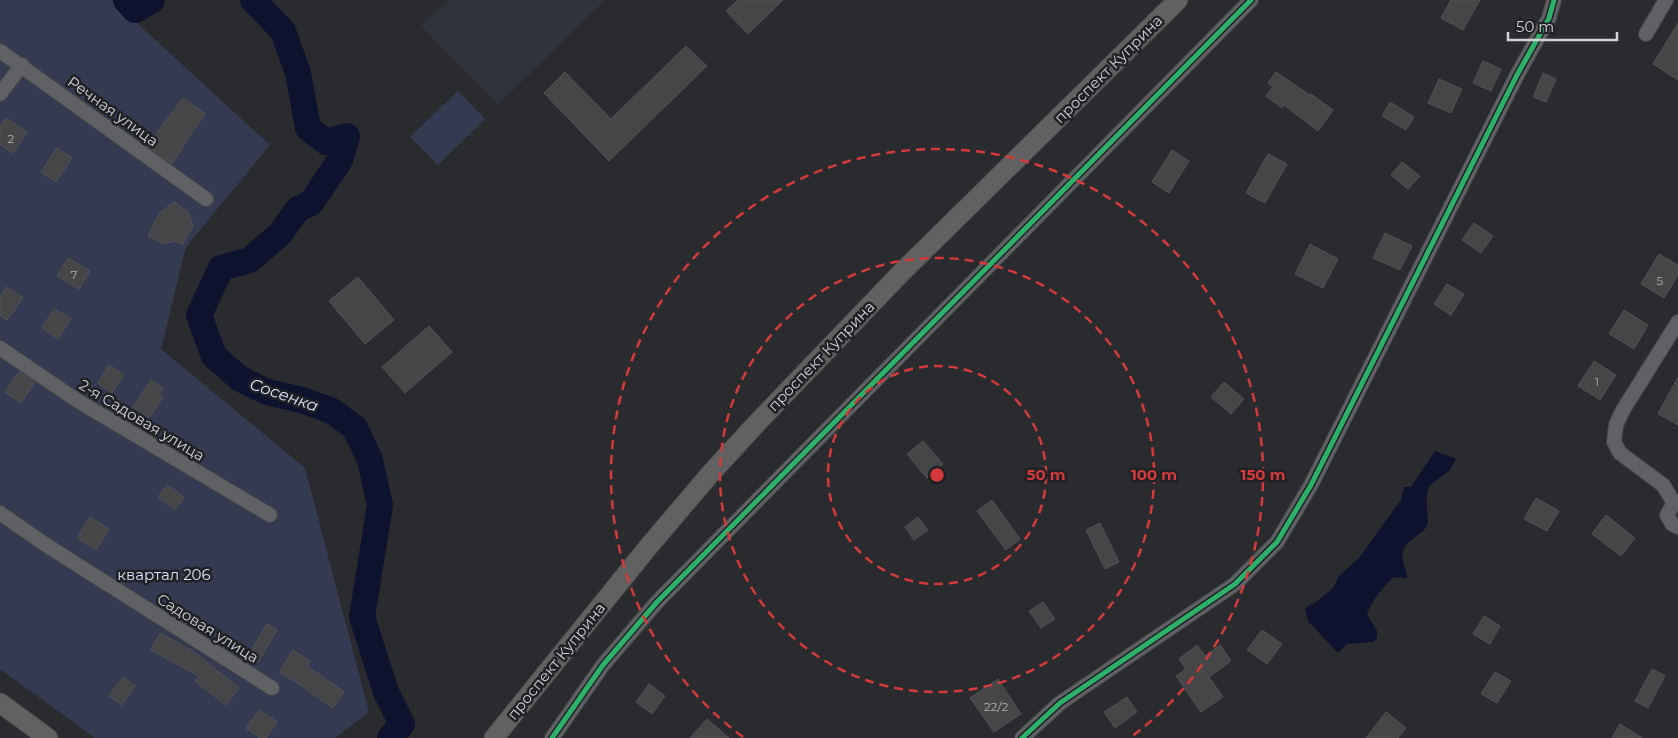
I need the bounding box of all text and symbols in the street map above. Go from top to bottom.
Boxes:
scale bar [1508,10,1617,42]
street label: проспект Куприна [1050,11,1166,127]
text: 50 m [1516,17,1554,36]
street label: Речная улица [64,72,162,150]
house number: 2 [8,131,15,146]
house number: 7 [70,267,78,282]
house number: 5 [1657,273,1664,288]
street label: проспект Куприна [764,297,878,415]
water label: Сосенка [247,374,321,416]
house number: 1 [1595,374,1599,389]
street label: 2-я Садовая улица [76,375,208,465]
text: 50 m [1026,465,1066,484]
text: 100 m [1131,465,1177,484]
text: 150 m [1241,465,1285,484]
centre of rings [928,466,946,484]
park label: квартал 206 [117,565,211,584]
street label: Садовая улица [154,589,262,667]
street label: проспект Куприна [503,598,609,724]
house number: 22/2 [984,699,1008,714]

